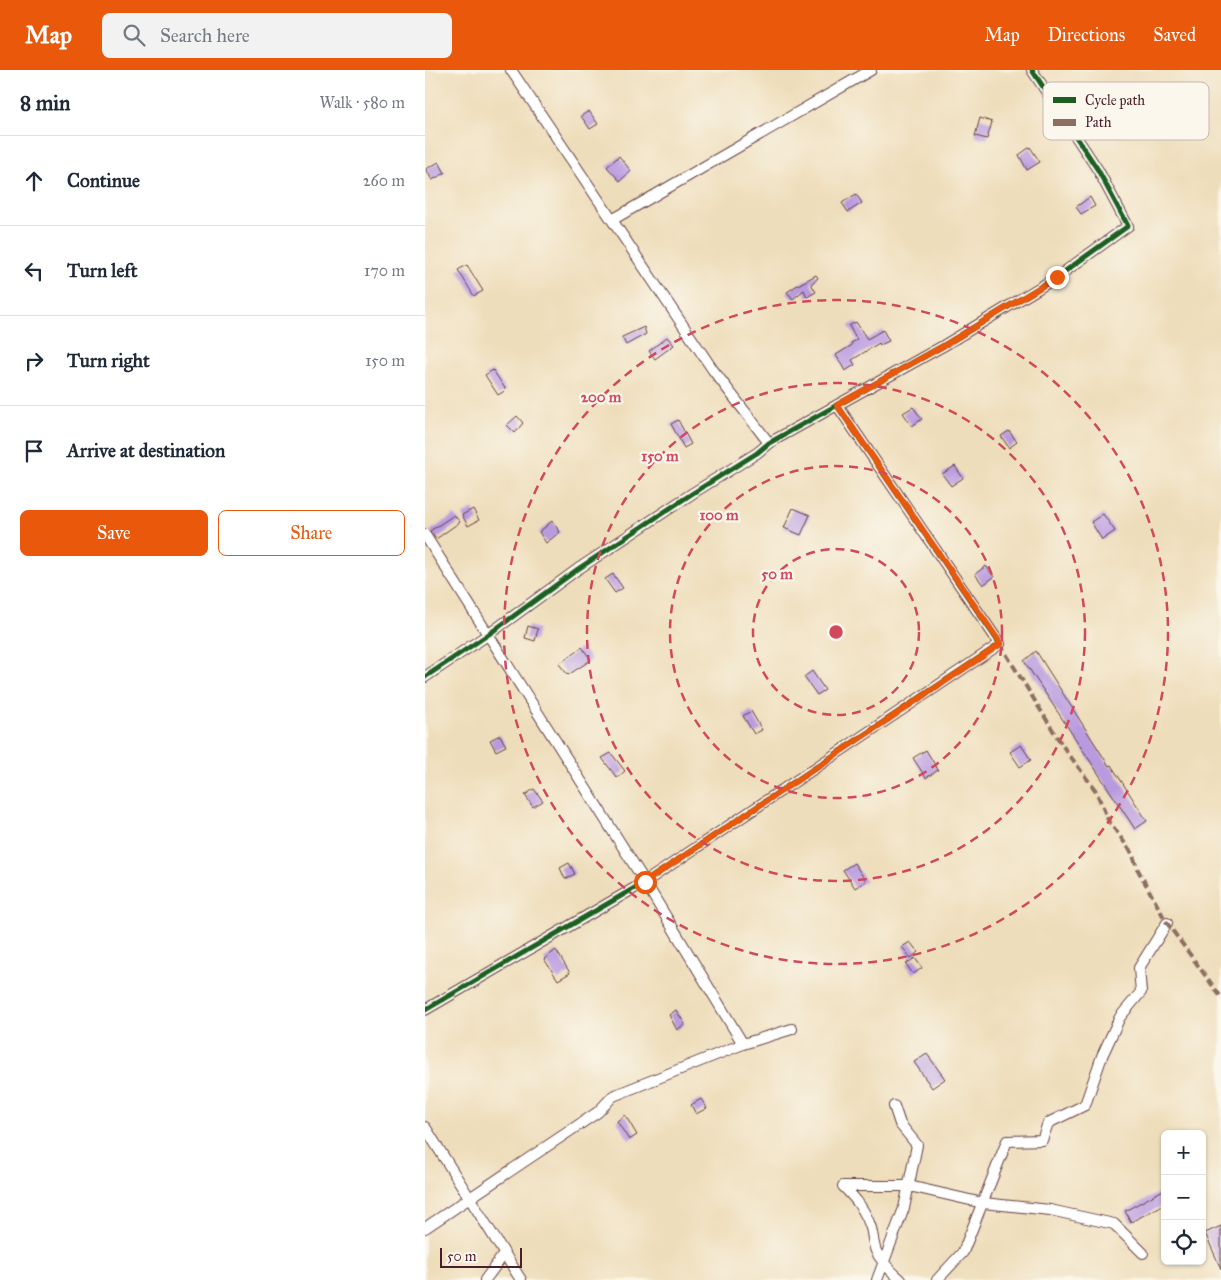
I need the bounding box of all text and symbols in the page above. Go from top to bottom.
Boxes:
search box [102,13,452,58]
text: Map [25,20,72,50]
icon: search [120,21,148,49]
text: Search here [160,24,250,47]
text: Map [984,24,1020,46]
text: Directions [1048,24,1125,46]
text: Saved [1153,24,1196,46]
legend [1043,82,1209,140]
text: 8 min [20,90,70,116]
text: Cycle path [1085,92,1145,109]
text: Walk · 580 m [320,93,405,112]
text: Path [1085,114,1112,131]
icon: ahead [20,167,48,195]
text: Continue [67,169,140,192]
text: 260 m [363,171,405,190]
icon: left [20,257,48,285]
text: Turn left [67,259,137,282]
text: 170 m [364,261,405,280]
route end [1046,266,1069,289]
icon: right [20,347,48,375]
text: Turn right [67,349,150,372]
text: 150 m [365,351,405,370]
text: 200 m [581,388,622,406]
icon: arrive [20,437,48,465]
text: Arrive at destination [67,439,225,462]
text: 150 m [641,447,679,465]
text: 100 m [699,506,739,524]
button: Save [20,510,208,556]
button: Share [218,510,405,556]
text: 50 m [761,565,793,583]
centre of rings [827,623,845,641]
route start [634,871,657,894]
map controls [1161,1130,1206,1265]
button: + [1161,1130,1206,1175]
button: − [1161,1175,1206,1220]
button: locate [1161,1220,1206,1265]
scale bar [440,1245,523,1268]
text: 50 m [447,1248,476,1265]

